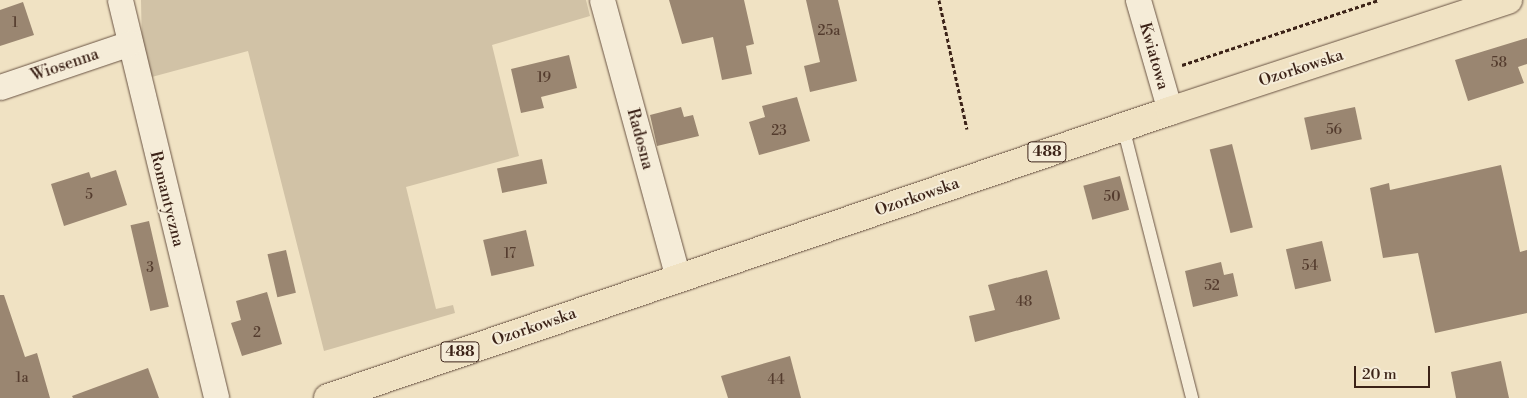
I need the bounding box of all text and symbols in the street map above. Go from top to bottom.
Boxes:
house number: 1 [12,15,18,31]
street label: Kwiatowa [1135,20,1173,92]
house number: 25a [818,23,840,39]
street label: Wiosenna [29,44,101,86]
street label: Ozorkowska [1256,45,1346,91]
house number: 58 [1491,55,1507,71]
house number: 19 [537,70,551,86]
street label: Radosna [623,106,657,172]
house number: 56 [1326,122,1342,138]
house number: 23 [771,123,787,139]
road number: 488 [1027,140,1067,164]
street label: Romantyczna [146,149,188,249]
street label: Ozorkowska [872,174,962,220]
house number: 5 [85,187,93,203]
house number: 50 [1104,189,1120,205]
house number: 17 [504,246,516,262]
house number: 54 [1302,258,1318,274]
house number: 3 [146,260,154,276]
house number: 52 [1204,278,1220,294]
house number: 48 [1016,294,1032,310]
street label: Ozorkowska [489,304,579,350]
house number: 2 [253,325,261,341]
road number: 488 [440,340,480,364]
scale bar [1357,356,1433,388]
text: 20 m [1362,365,1397,384]
house number: 1a [15,370,29,386]
house number: 44 [768,372,784,388]

